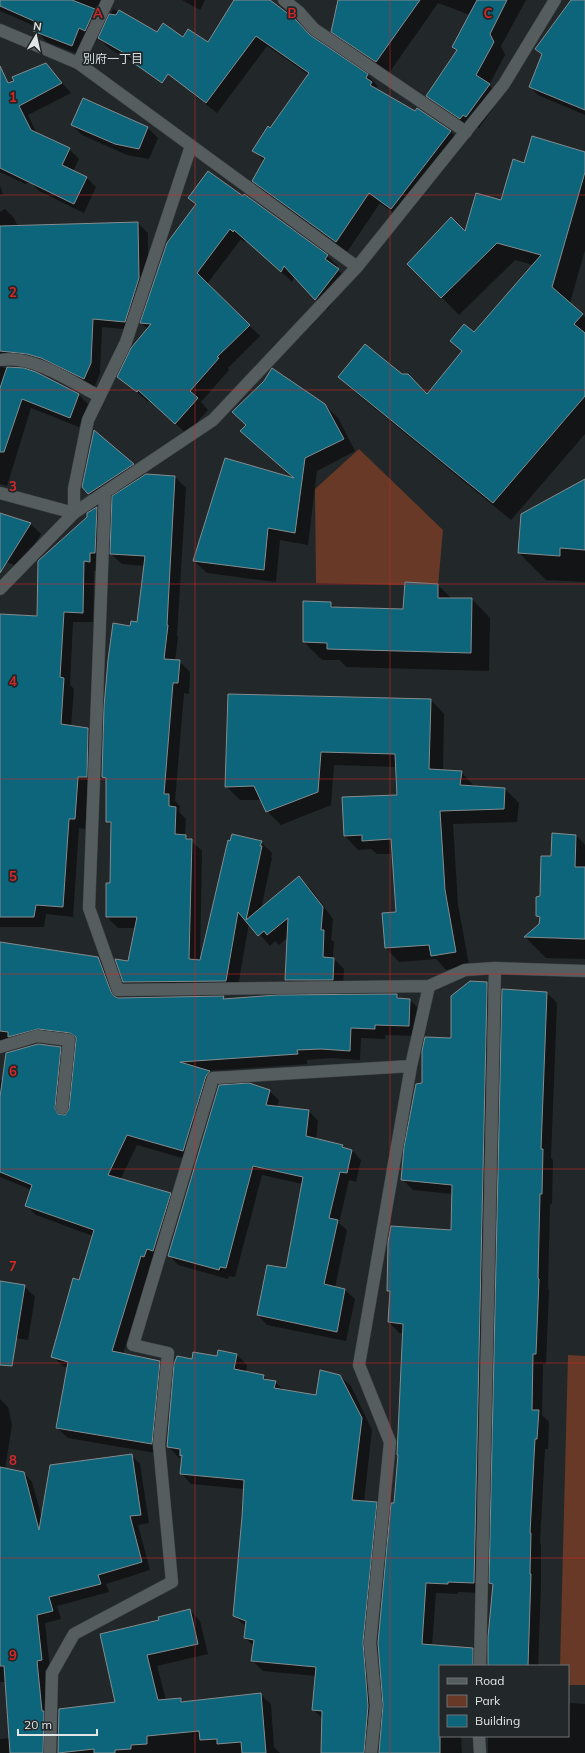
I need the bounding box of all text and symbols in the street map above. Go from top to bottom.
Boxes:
text: A [93,5,103,21]
text: B [288,5,297,21]
text: C [484,5,493,21]
north arrow [16,16,56,56]
text: N [32,19,43,34]
district label: 別府一丁目 [83,51,143,66]
text: 1 [9,89,17,105]
text: 2 [9,284,17,300]
text: 3 [9,478,17,494]
text: 4 [9,673,17,689]
text: 5 [9,868,17,884]
text: 6 [9,1063,17,1079]
text: 7 [9,1258,17,1274]
text: 8 [9,1452,17,1468]
text: 9 [9,1647,17,1663]
legend [439,1665,569,1737]
text: Road [475,1673,504,1688]
text: Park [475,1693,501,1708]
scale bar [18,1711,97,1737]
text: Building [475,1713,520,1728]
text: 20 m [24,1717,52,1732]

